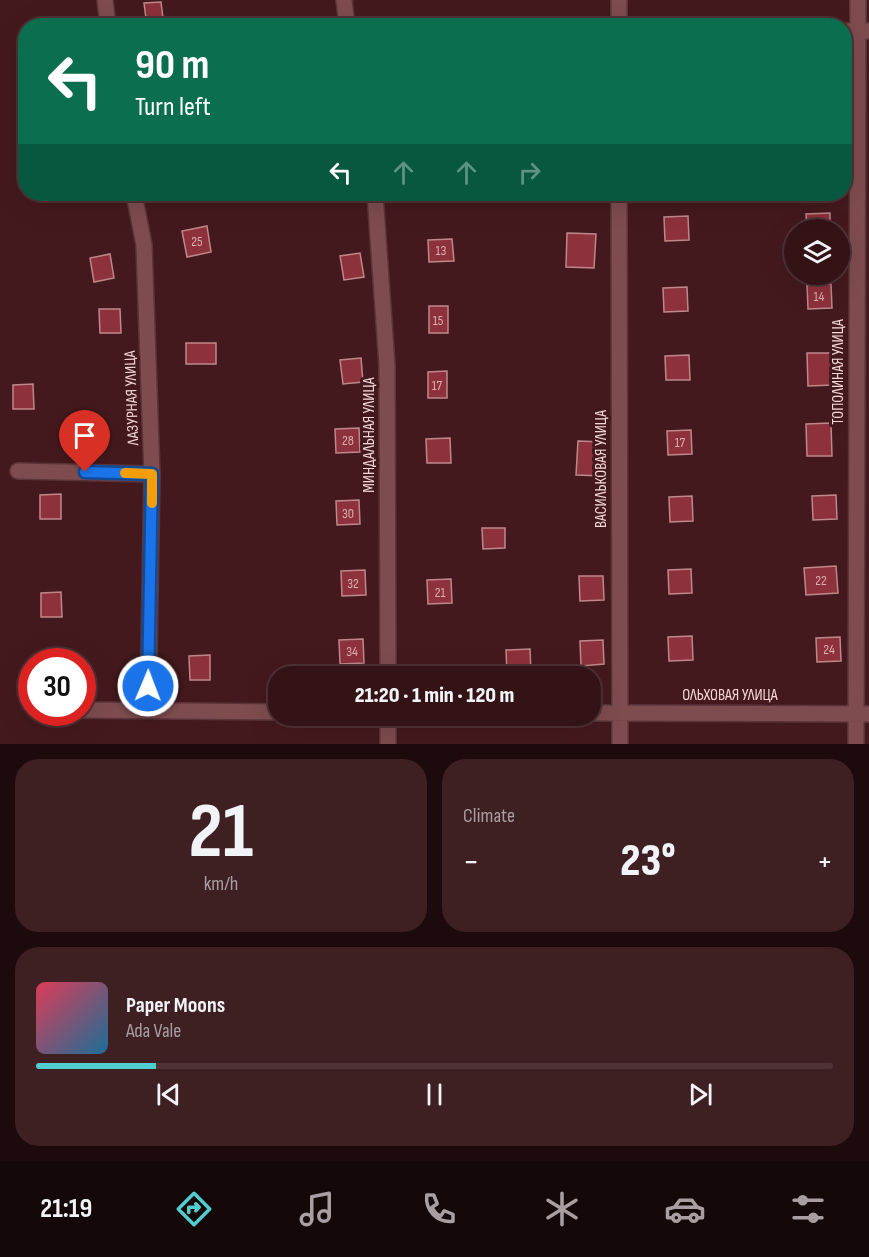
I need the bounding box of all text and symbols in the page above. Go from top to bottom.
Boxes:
text: 90 m [135,40,209,91]
icon: left [36,42,114,120]
text: Turn left [135,91,211,123]
icon: left [324,156,357,189]
icon: ahead [387,156,420,189]
icon: ahead [450,156,483,189]
icon: right [513,156,546,189]
map controls [784,219,850,285]
button: layers [784,219,850,285]
house number: 25 [191,233,203,250]
house number: 13 [436,242,447,259]
house number: 14 [814,288,825,305]
house number: 15 [433,312,444,329]
street label: ТОПОЛИНАЯ УЛИЦА [829,319,848,425]
street label: ЛАЗУРНАЯ УЛИЦА [121,350,143,447]
street label: МИНДАЛЬНАЯ УЛИЦА [360,377,379,493]
house number: 17 [432,377,443,394]
pin [59,410,110,472]
street label: ВАСИЛЬКОВАЯ УЛИЦА [592,410,611,528]
icon: arrive [68,419,101,452]
house number: 28 [342,432,354,449]
house number: 17 [675,434,686,451]
house number: 30 [342,505,354,522]
house number: 22 [815,572,827,589]
house number: 32 [347,575,359,592]
house number: 21 [435,584,445,601]
house number: 24 [823,641,835,658]
house number: 34 [346,643,358,660]
speed limit sign: 30 [18,648,96,726]
position arrow [116,654,180,718]
text: 21:20 · 1 min · 120 m [355,682,514,709]
street label: ОЛЬХОВАЯ УЛИЦА [682,686,778,705]
text: 21 [189,786,253,879]
text: Climate [463,804,515,828]
text: 23° [620,834,676,889]
text: − [463,842,479,882]
text: + [817,842,833,882]
text: km/h [204,872,238,896]
text: Paper Moons [126,992,225,1019]
text: Ada Vale [126,1019,181,1043]
icon: previous [152,1078,185,1111]
icon: pause [418,1078,451,1111]
icon: next [684,1078,717,1111]
icon: directions [173,1188,215,1230]
icon: music [296,1188,338,1230]
icon: phone [418,1188,460,1230]
icon: climate [541,1188,583,1230]
icon: car [664,1188,706,1230]
icon: filters [787,1188,829,1230]
text: 21:19 [40,1193,92,1225]

